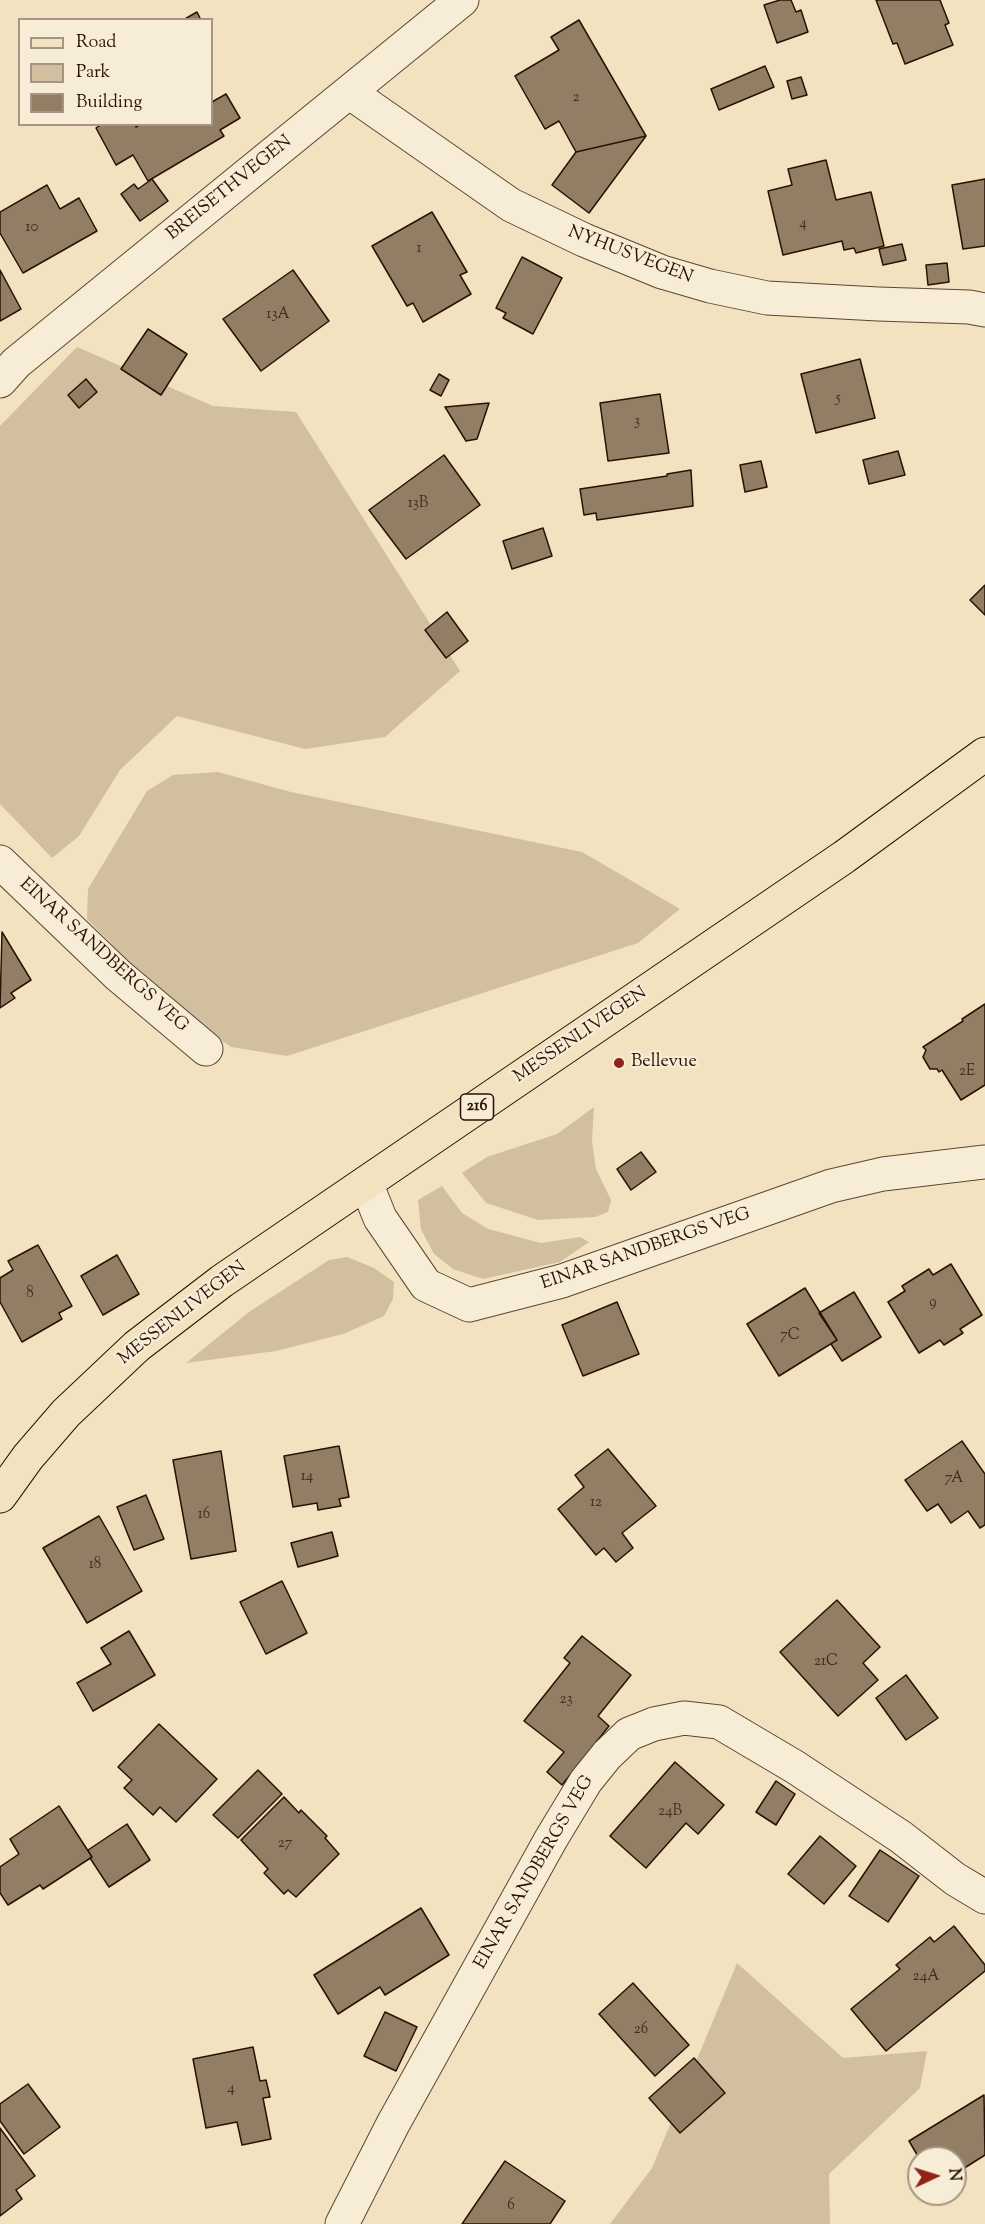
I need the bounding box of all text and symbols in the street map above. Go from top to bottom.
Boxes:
legend [18,18,213,126]
text: Road [76,30,116,56]
text: Park [76,60,110,86]
house number: 2 [572,89,580,107]
text: Building [76,90,142,116]
street label: BREISETHVEGEN [163,132,297,246]
house number: 4 [799,215,807,233]
house number: 10 [26,219,38,237]
street label: NYHUSVEGEN [565,222,695,290]
house number: 1 [416,240,422,258]
house number: 13A [266,306,290,324]
house number: 5 [835,390,841,408]
house number: 3 [634,413,640,431]
house number: 13B [408,495,428,513]
street label: EINAR SANDBERGS VEG [14,874,192,1038]
street label: MESSENLIVEGEN [510,983,652,1089]
place label: Bellevue [631,1052,697,1074]
marker: Bellevue [612,1056,626,1070]
house number: 2E [959,1063,975,1081]
road number: 216 [460,1094,494,1120]
street label: EINAR SANDBERGS VEG [539,1204,753,1296]
street label: MESSENLIVEGEN [115,1257,251,1371]
house number: 8 [26,1285,34,1303]
house number: 9 [929,1294,937,1312]
house number: 7C [780,1327,800,1345]
house number: 14 [301,1468,313,1486]
house number: 7A [945,1470,963,1488]
house number: 12 [590,1494,602,1512]
house number: 16 [198,1506,210,1524]
house number: 18 [89,1556,101,1574]
house number: 21C [814,1653,838,1671]
house number: 23 [559,1691,573,1709]
street label: EINAR SANDBERGS VEG [471,1772,599,1974]
house number: 24B [658,1803,682,1821]
house number: 27 [278,1835,292,1853]
house number: 24A [913,1968,939,1986]
house number: 26 [634,2021,648,2039]
house number: 4 [227,2080,235,2098]
north arrow [907,2146,967,2206]
text: N [942,2168,965,2182]
house number: 6 [507,2197,515,2215]

